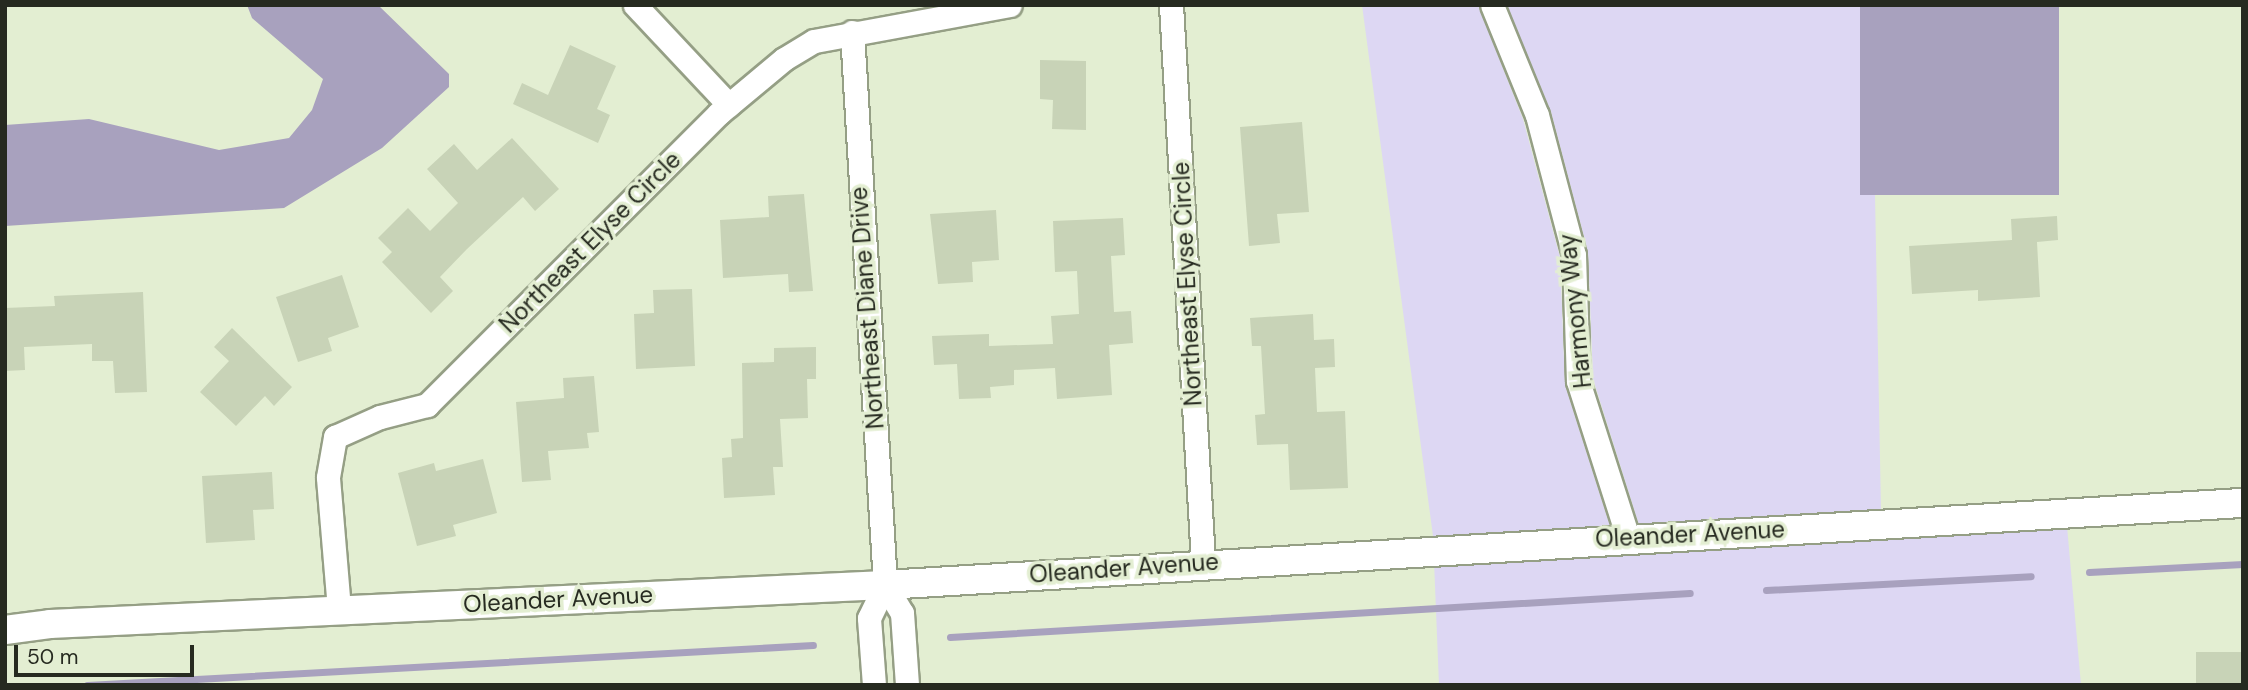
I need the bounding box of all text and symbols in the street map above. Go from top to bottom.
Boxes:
street label: Northeast Elyse Circle [493,145,687,339]
street label: Northeast Elyse Circle [1166,161,1208,407]
street label: Northeast Diane Drive [844,186,890,430]
street label: Harmony Way [1553,232,1597,390]
street label: Oleander Avenue [1594,515,1786,553]
street label: Oleander Avenue [1028,547,1220,589]
street label: Oleander Avenue [462,580,654,618]
scale bar [18,630,198,674]
text: 50 m [27,643,78,671]

